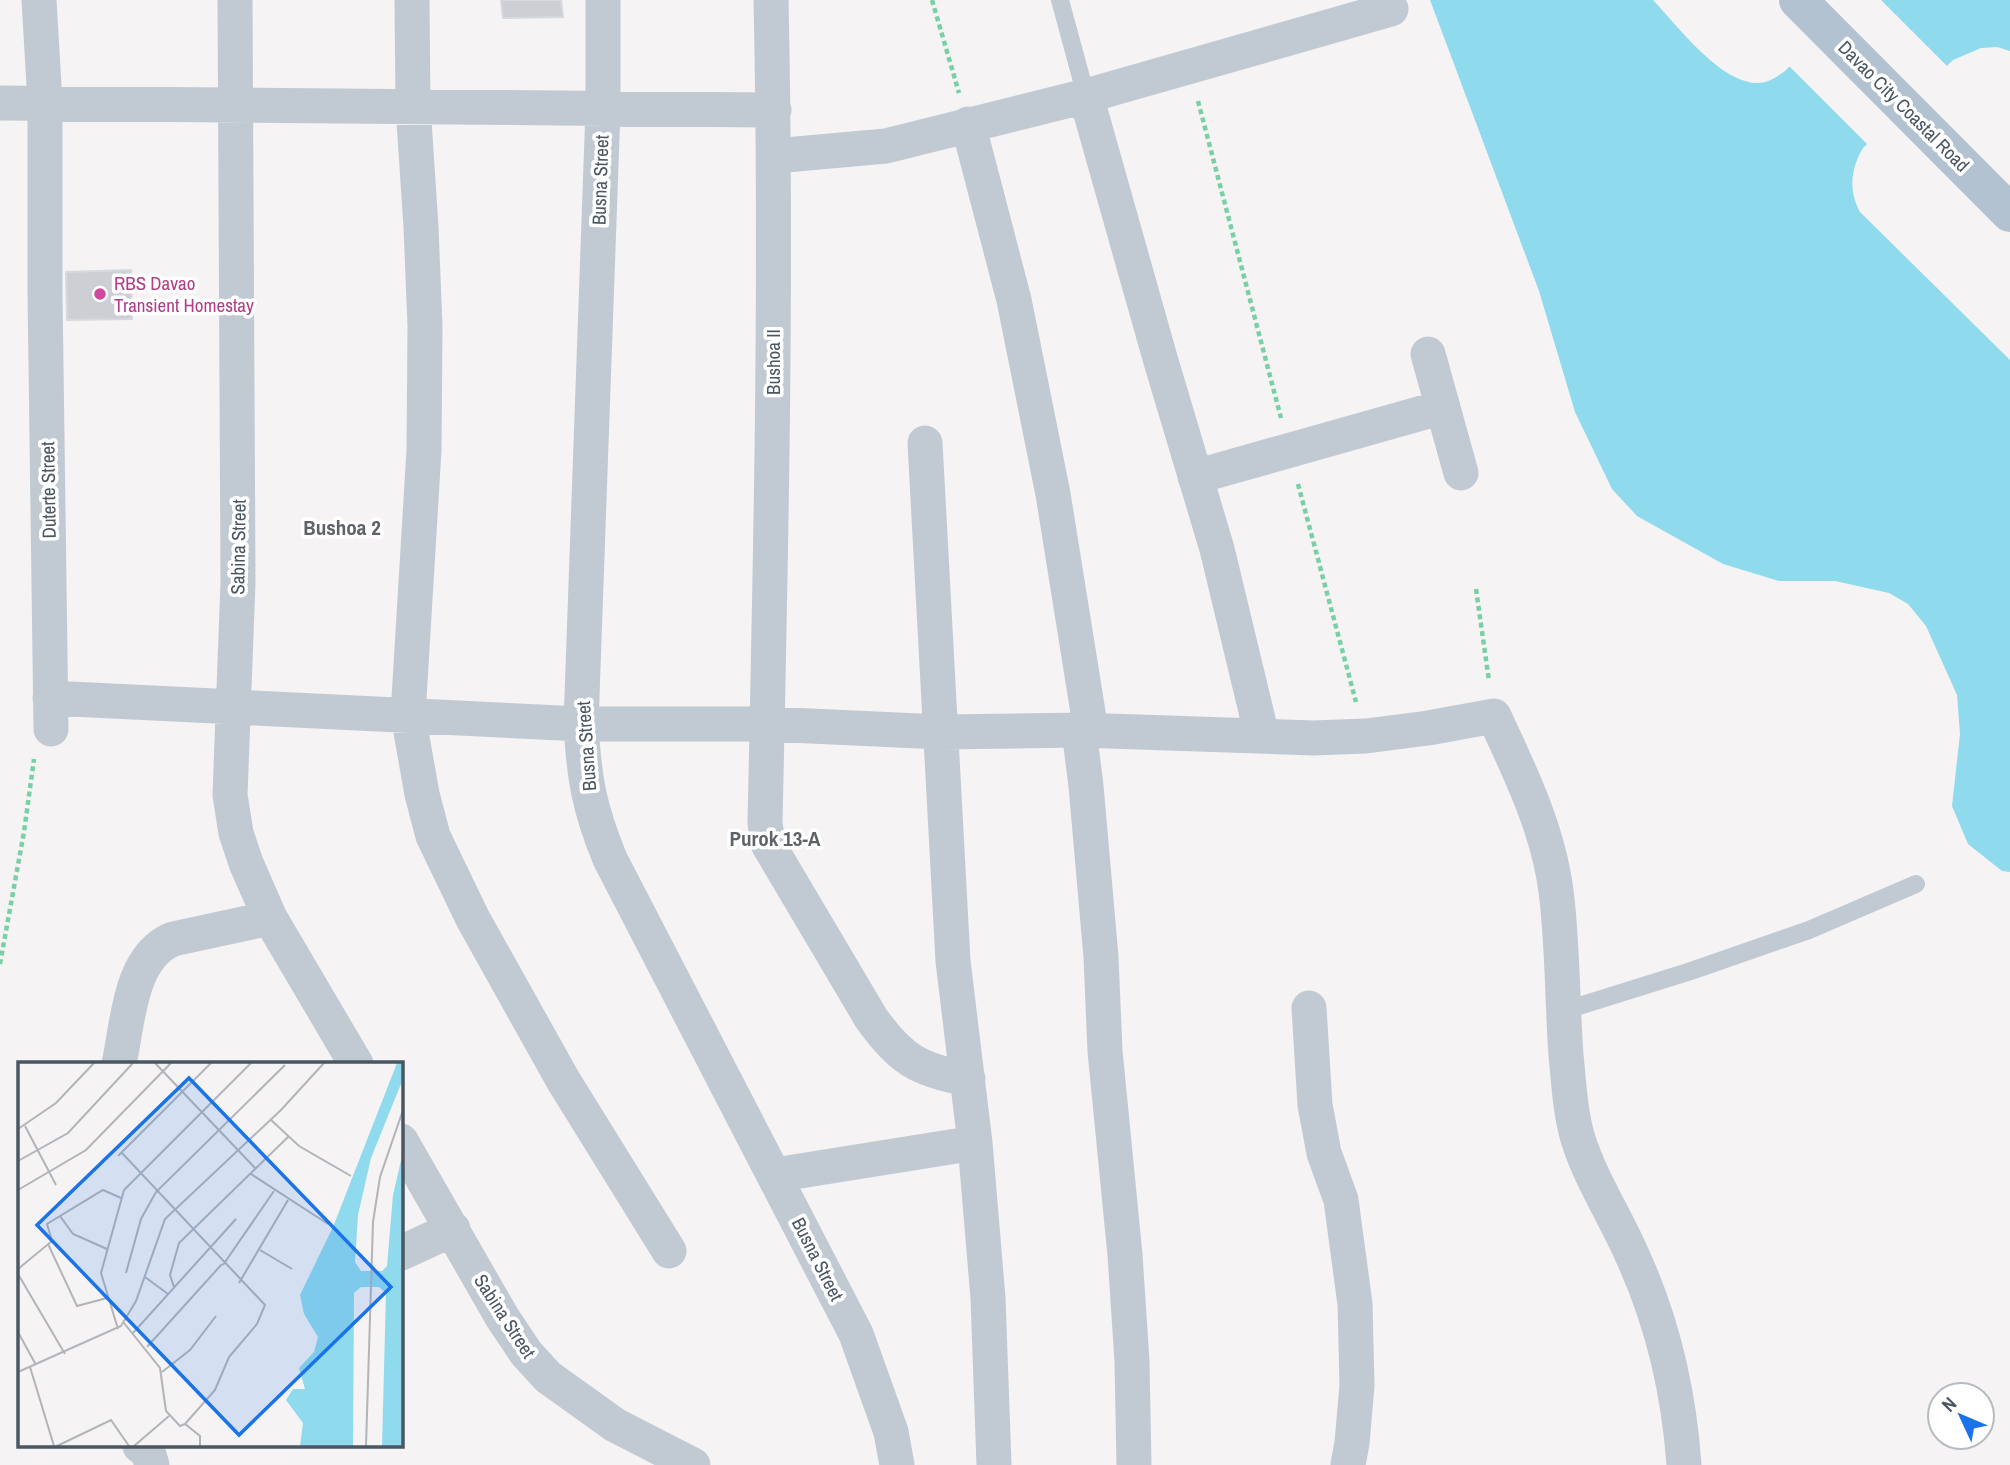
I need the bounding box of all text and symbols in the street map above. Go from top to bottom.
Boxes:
street label: Davao City Coastal Road [1833,35,1975,177]
street label: Busna Street [585,134,615,225]
place label: RBS Davao Transient Homestay [114,270,254,318]
marker: RBS Davao Transient Homestay [92,286,108,302]
street label: Bushoa II [760,329,786,395]
street label: Duterte Street [34,441,62,539]
street label: Sabina Street [224,498,252,595]
district label: Bushoa 2 [303,513,381,542]
street label: Busna Street [570,700,602,792]
district label: Purok 13-A [730,824,821,853]
inset map [18,1062,402,1448]
street label: Busna Street [786,1213,850,1306]
street label: Sabina Street [468,1269,542,1364]
north arrow [1926,1381,1996,1451]
text: N [1936,1391,1962,1417]

